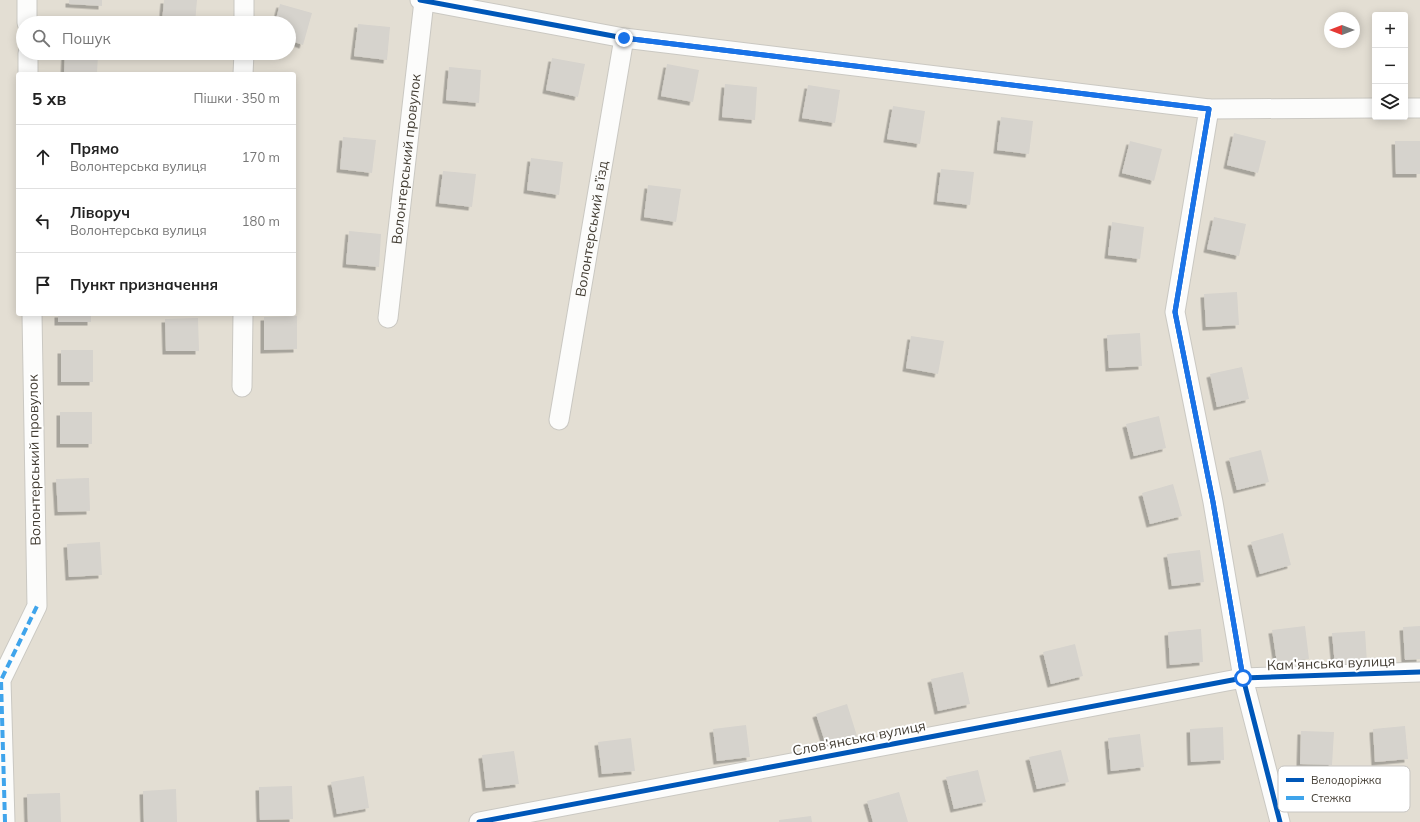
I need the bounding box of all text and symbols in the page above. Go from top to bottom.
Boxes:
north arrow [1324,12,1360,48]
map controls [1372,12,1408,120]
button: + [1372,12,1408,48]
search box [16,16,296,60]
icon: search [30,27,52,49]
text: Пошук [62,29,111,48]
route end [615,29,633,47]
button: − [1372,48,1408,84]
street label: Волонтерський провулок [387,72,425,245]
button: layers [1372,84,1408,120]
text: 5 хв [32,88,66,109]
text: Пішки · 350 m [193,90,280,106]
text: Прямо [70,139,119,158]
icon: ahead [32,146,54,168]
text: 170 m [242,149,280,165]
text: Волонтерська вулиця [70,158,207,174]
street label: Волонтерський в’їзд [571,159,612,298]
text: Ліворуч [70,203,130,222]
icon: left [32,210,54,232]
text: 180 m [242,213,280,229]
text: Волонтерська вулиця [70,222,207,238]
icon: arrive [32,274,54,296]
text: Пункт призначення [70,275,218,294]
street label: Волонтерський провулок [23,374,44,546]
street label: Кам’янська вулиця [1266,652,1396,674]
route start [1234,669,1252,687]
street label: Слов’янська вулиця [791,716,927,760]
legend [1278,766,1410,812]
text: Велодоріжка [1311,773,1381,787]
text: Стежка [1311,791,1351,805]

